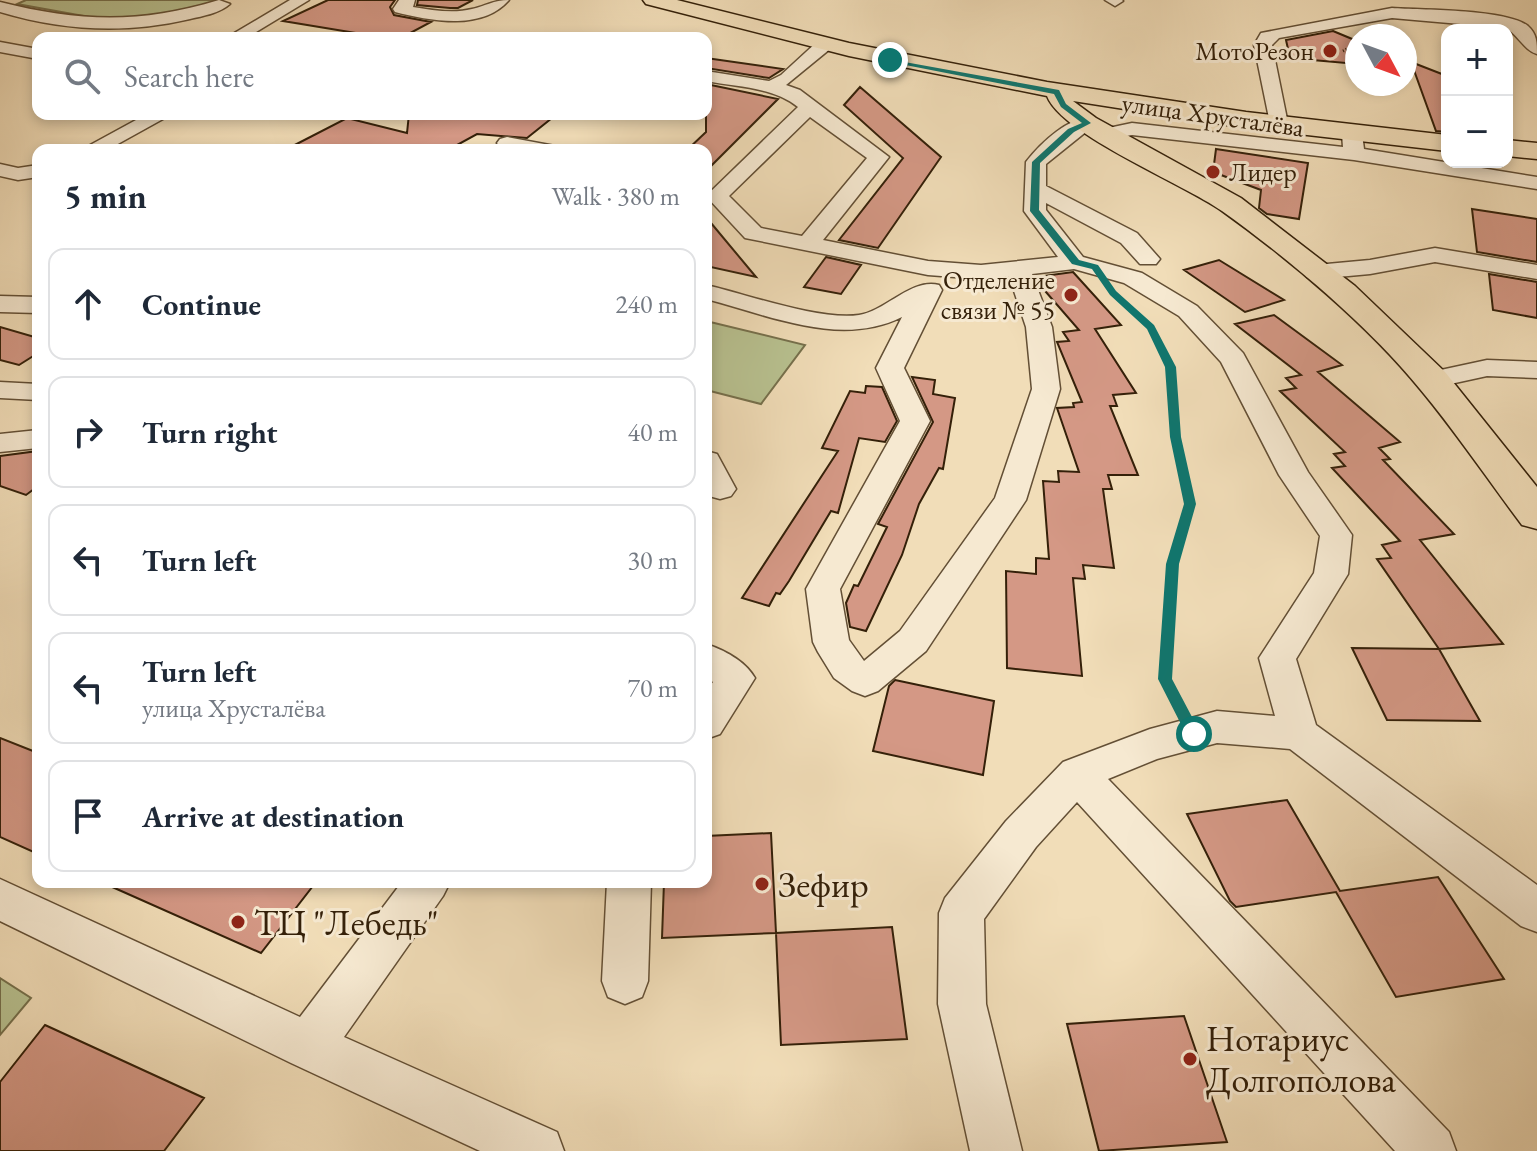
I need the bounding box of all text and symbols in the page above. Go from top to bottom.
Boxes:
north arrow [1345,24,1417,96]
map controls [1441,24,1513,168]
button: + [1441,24,1513,96]
search box [32,32,712,120]
place label: МотоРезон [1195,34,1314,68]
route end [872,42,908,78]
marker: МотоРезон [1321,42,1339,60]
icon: search [60,54,104,98]
text: Search here [124,57,254,96]
street label: улица Хрусталёва [1120,85,1307,145]
button: − [1441,96,1513,168]
place label: Лидер [1229,155,1297,189]
marker: Лидер [1204,163,1222,181]
text: 5 min [64,174,147,218]
text: Walk · 380 m [552,179,680,213]
place label: Отделение связи № 55 [941,263,1055,327]
icon: ahead [66,282,110,326]
text: Continue [142,285,261,324]
marker: Отделение связи № 55 [1062,286,1080,304]
text: 240 m [615,287,678,321]
icon: right [66,410,110,454]
text: Turn right [142,413,278,452]
text: 40 m [628,415,678,449]
icon: left [66,538,110,582]
text: Turn left [142,541,256,580]
text: 30 m [628,543,678,577]
text: Turn left [142,652,256,691]
icon: left [66,666,110,710]
text: 70 m [628,671,678,705]
text: улица Хрусталёва [142,691,326,725]
route start [1176,716,1212,752]
icon: arrive [66,794,110,838]
text: Arrive at destination [142,797,404,836]
place label: Зефир [778,861,869,908]
marker: Зефир [753,875,771,893]
place label: ТЦ "Лебедь" [254,899,439,946]
marker: ТЦ "Лебедь" [229,913,247,931]
place label: Нотариус Долгополова [1206,1015,1397,1103]
marker: Нотариус Долгополова [1181,1050,1199,1068]

